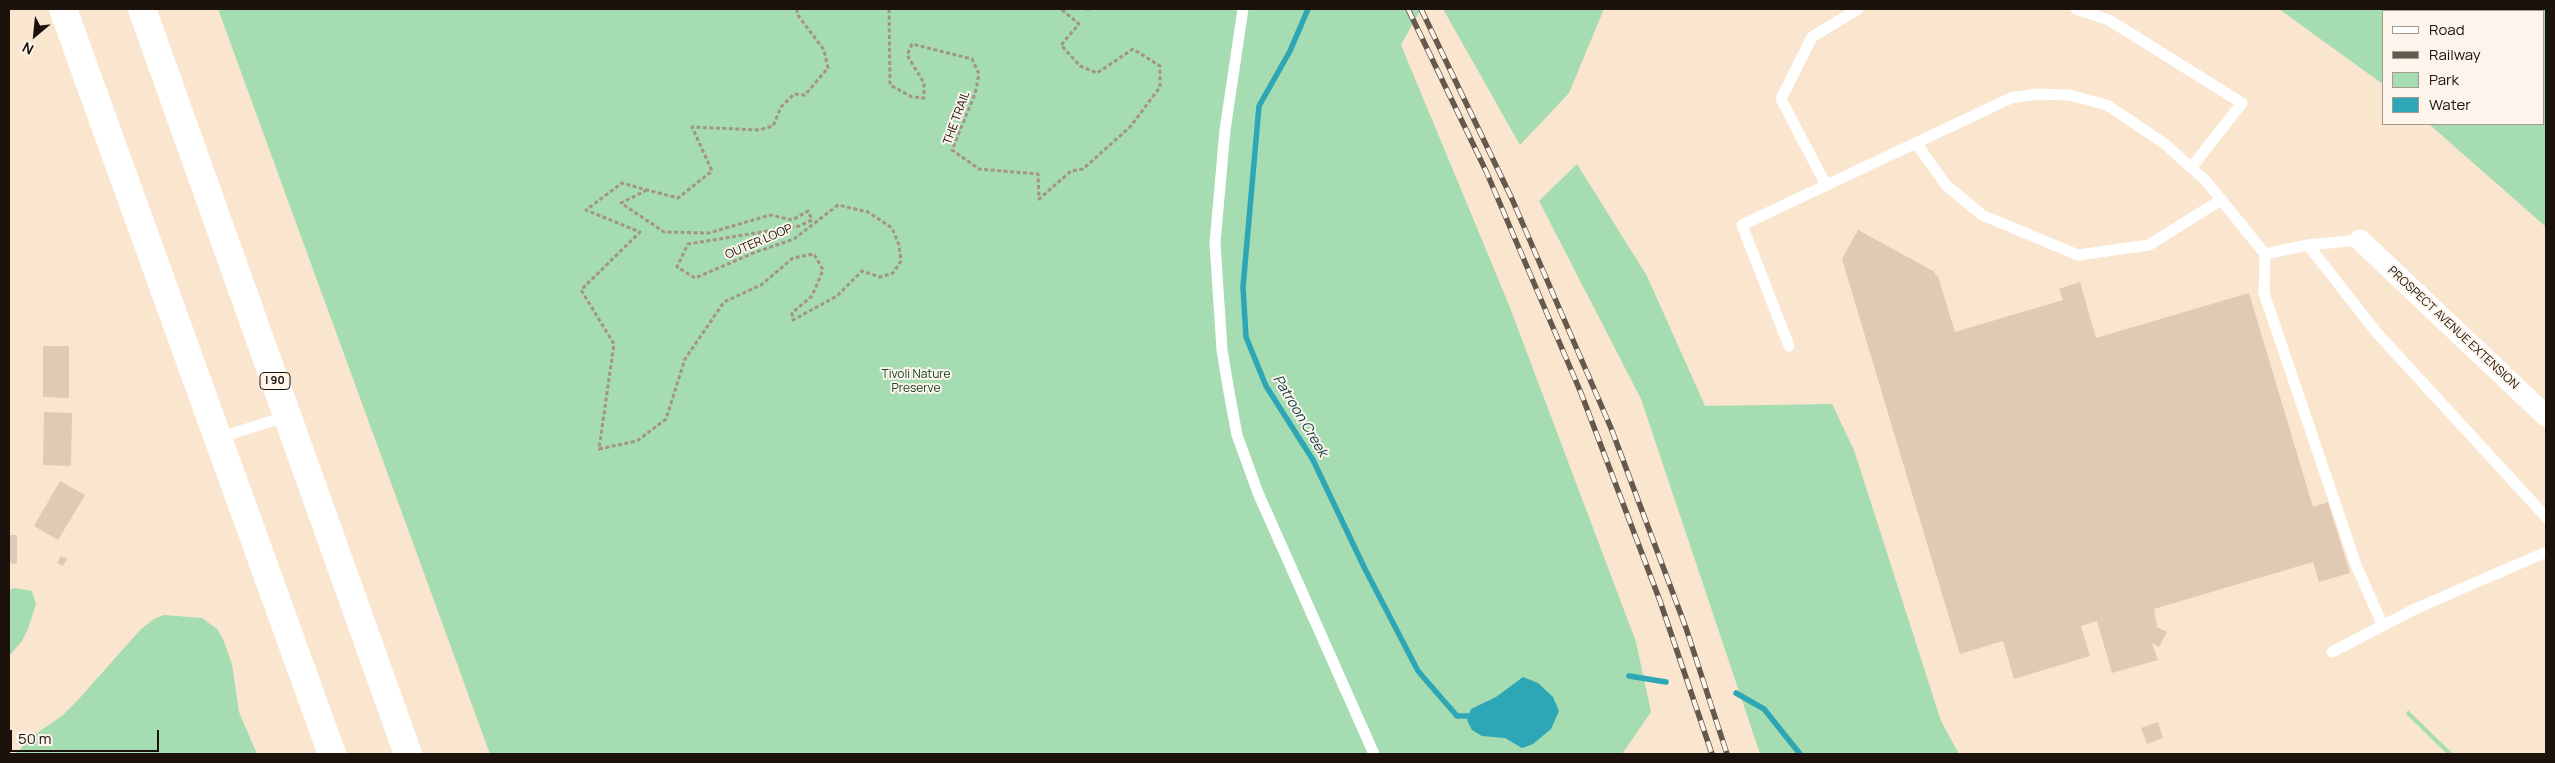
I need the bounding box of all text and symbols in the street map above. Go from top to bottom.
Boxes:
north arrow [10,10,60,60]
legend [2382,10,2545,125]
text: Road [2429,19,2465,40]
text: N [19,38,37,59]
text: Railway [2429,44,2481,65]
text: Park [2429,69,2459,90]
street label: THE TRAIL [941,89,973,147]
text: Water [2429,94,2471,115]
street label: OUTER LOOP [723,221,795,263]
street label: PROSPECT AVENUE EXTENSION [2385,264,2521,392]
park label: Tivoli Nature Preserve [882,368,950,396]
road number: I 90 [260,372,290,390]
water label: Patroon Creek [1269,372,1331,460]
scale bar [12,720,161,752]
text: 50 m [18,728,52,749]

